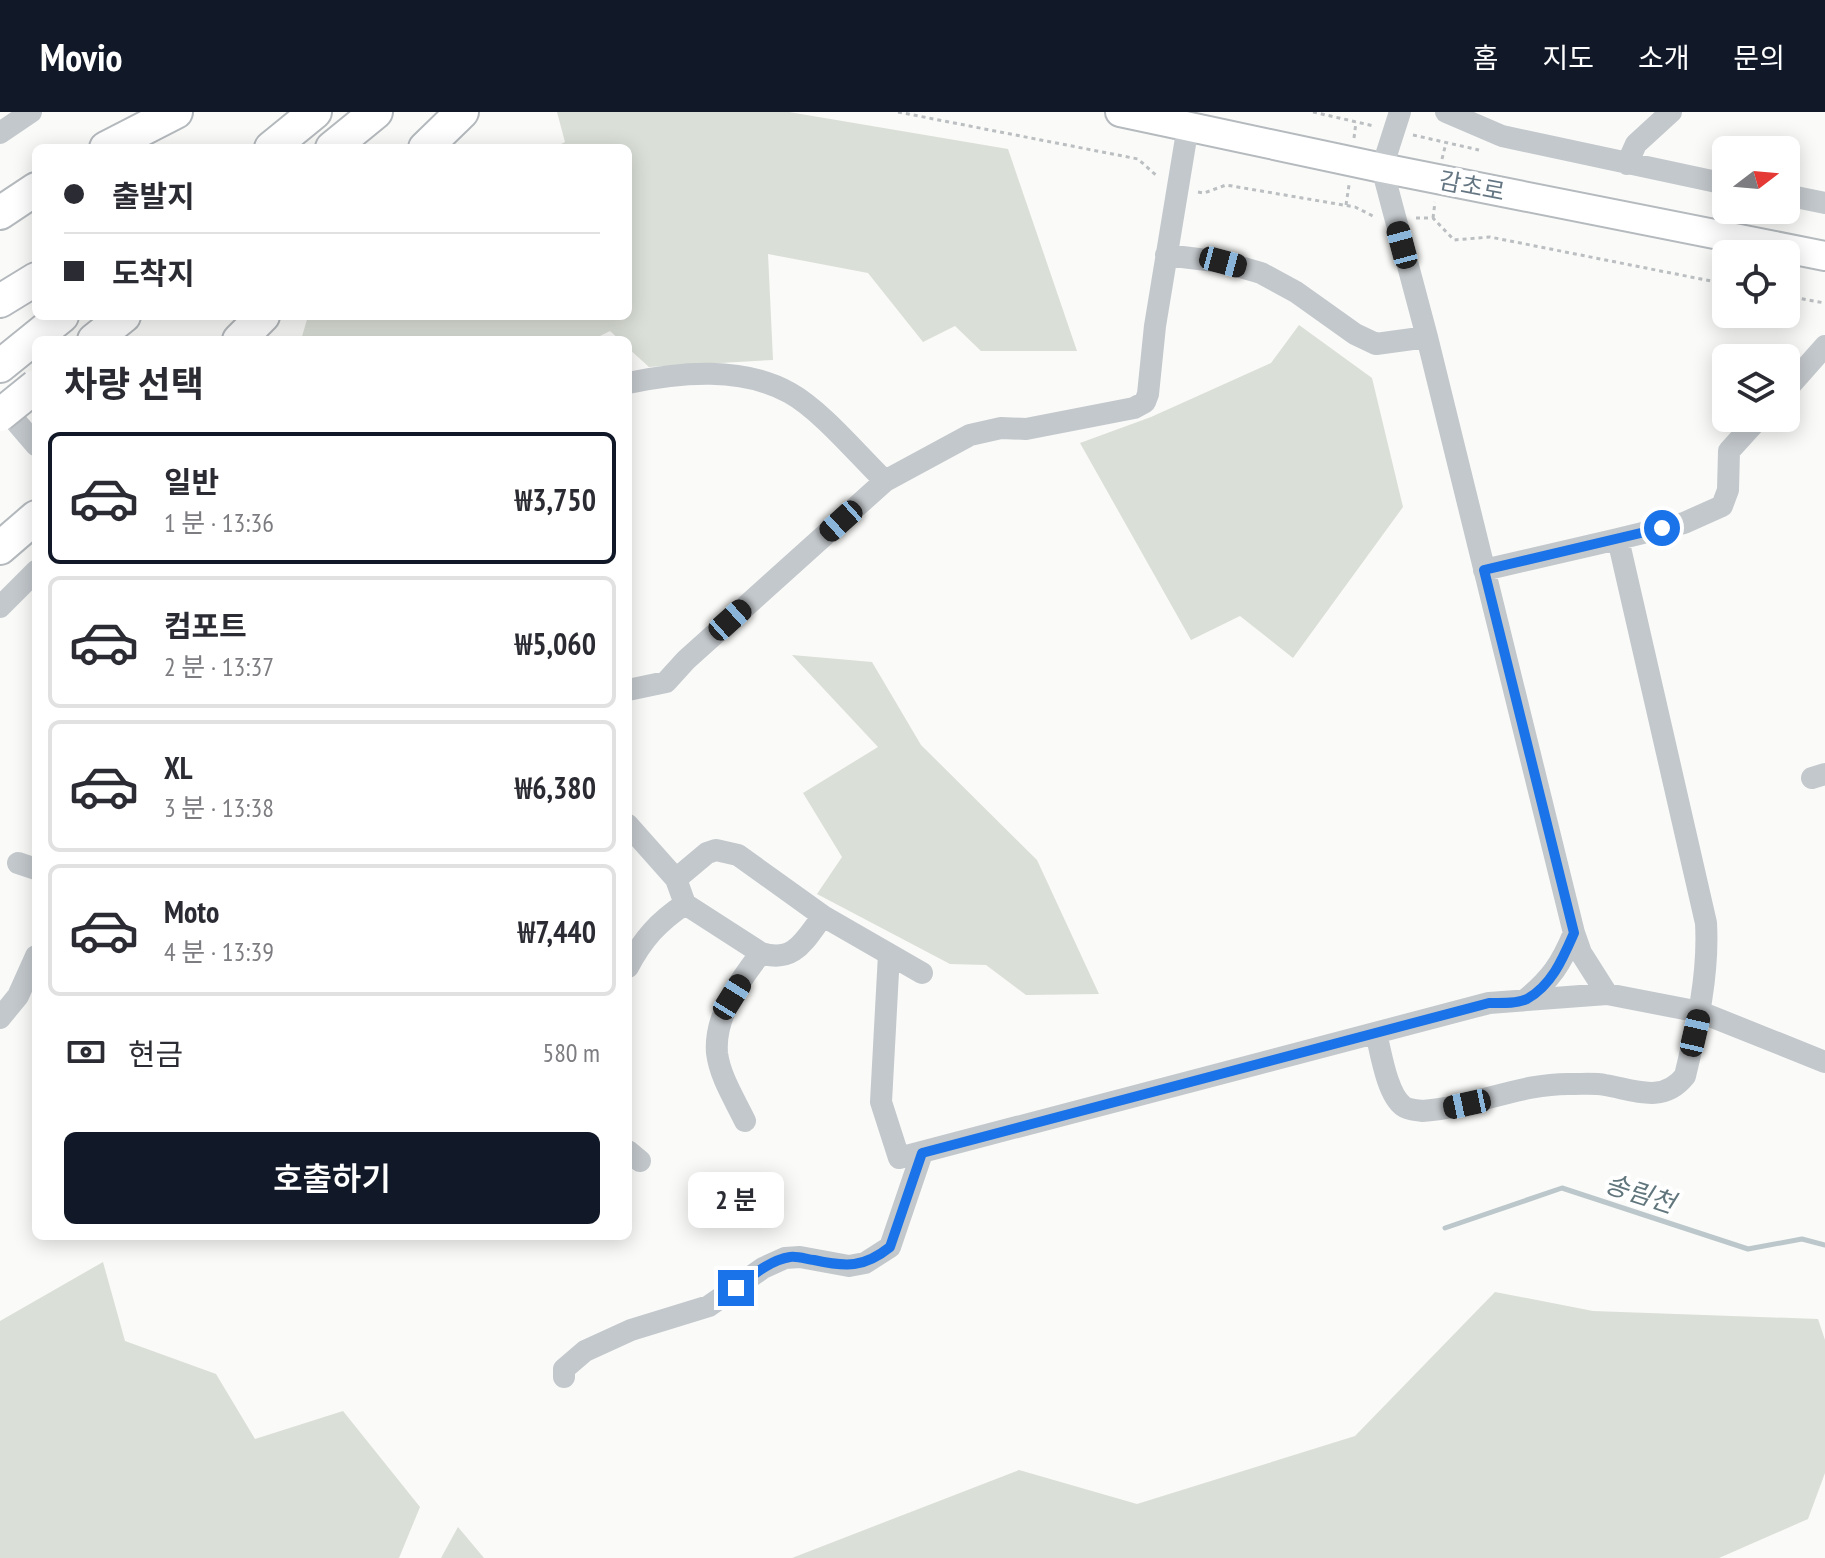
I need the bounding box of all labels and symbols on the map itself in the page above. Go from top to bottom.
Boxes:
north arrow [1712,136,1800,224]
street label: 감초로 [1437,164,1507,208]
car [1384,219,1420,271]
car [1197,244,1249,280]
car [815,496,867,546]
route start [1644,510,1680,546]
car [704,595,756,645]
car [709,970,755,1024]
car [1678,1007,1712,1059]
car [1441,1087,1493,1121]
water label: 송림천 [1601,1166,1682,1221]
callout: 2 분 [688,1172,784,1228]
route end [718,1270,754,1306]

